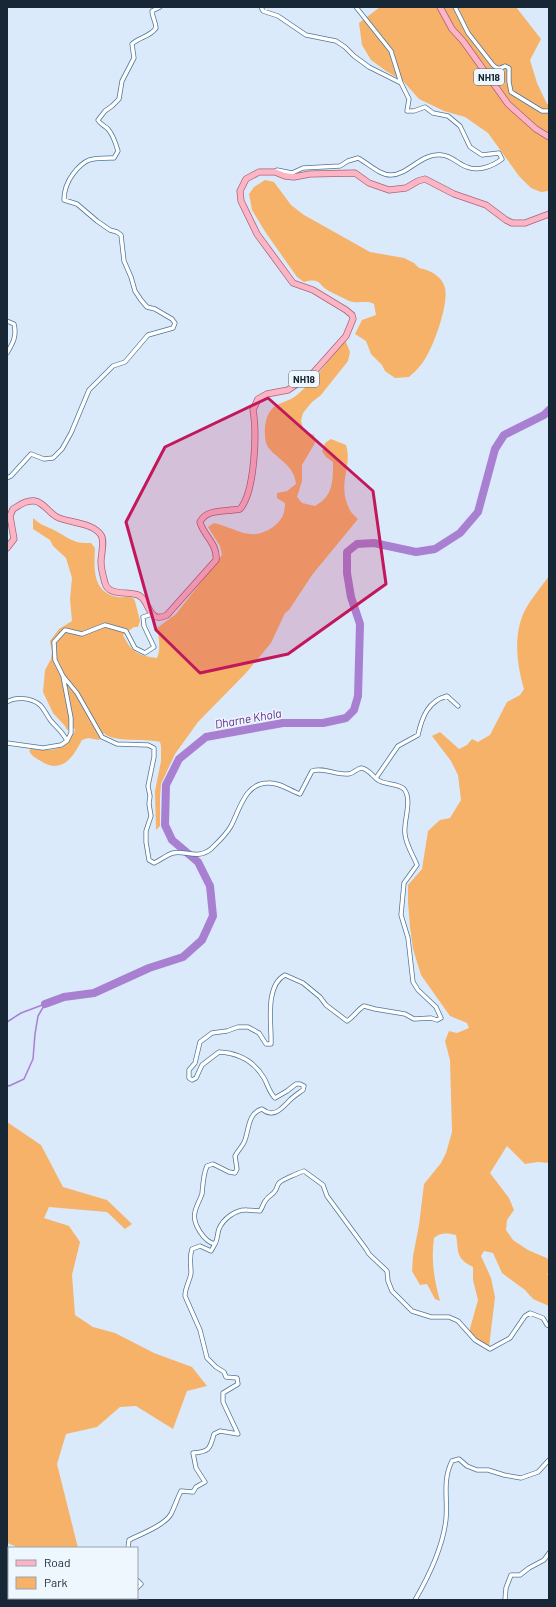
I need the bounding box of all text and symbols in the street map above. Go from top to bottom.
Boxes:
road number: NH18 [474,69,504,85]
road number: NH18 [289,371,319,387]
water label: Dharne Khola [214,705,282,731]
legend [8,1547,138,1599]
text: Road [44,1555,71,1569]
text: Park [44,1575,68,1589]

